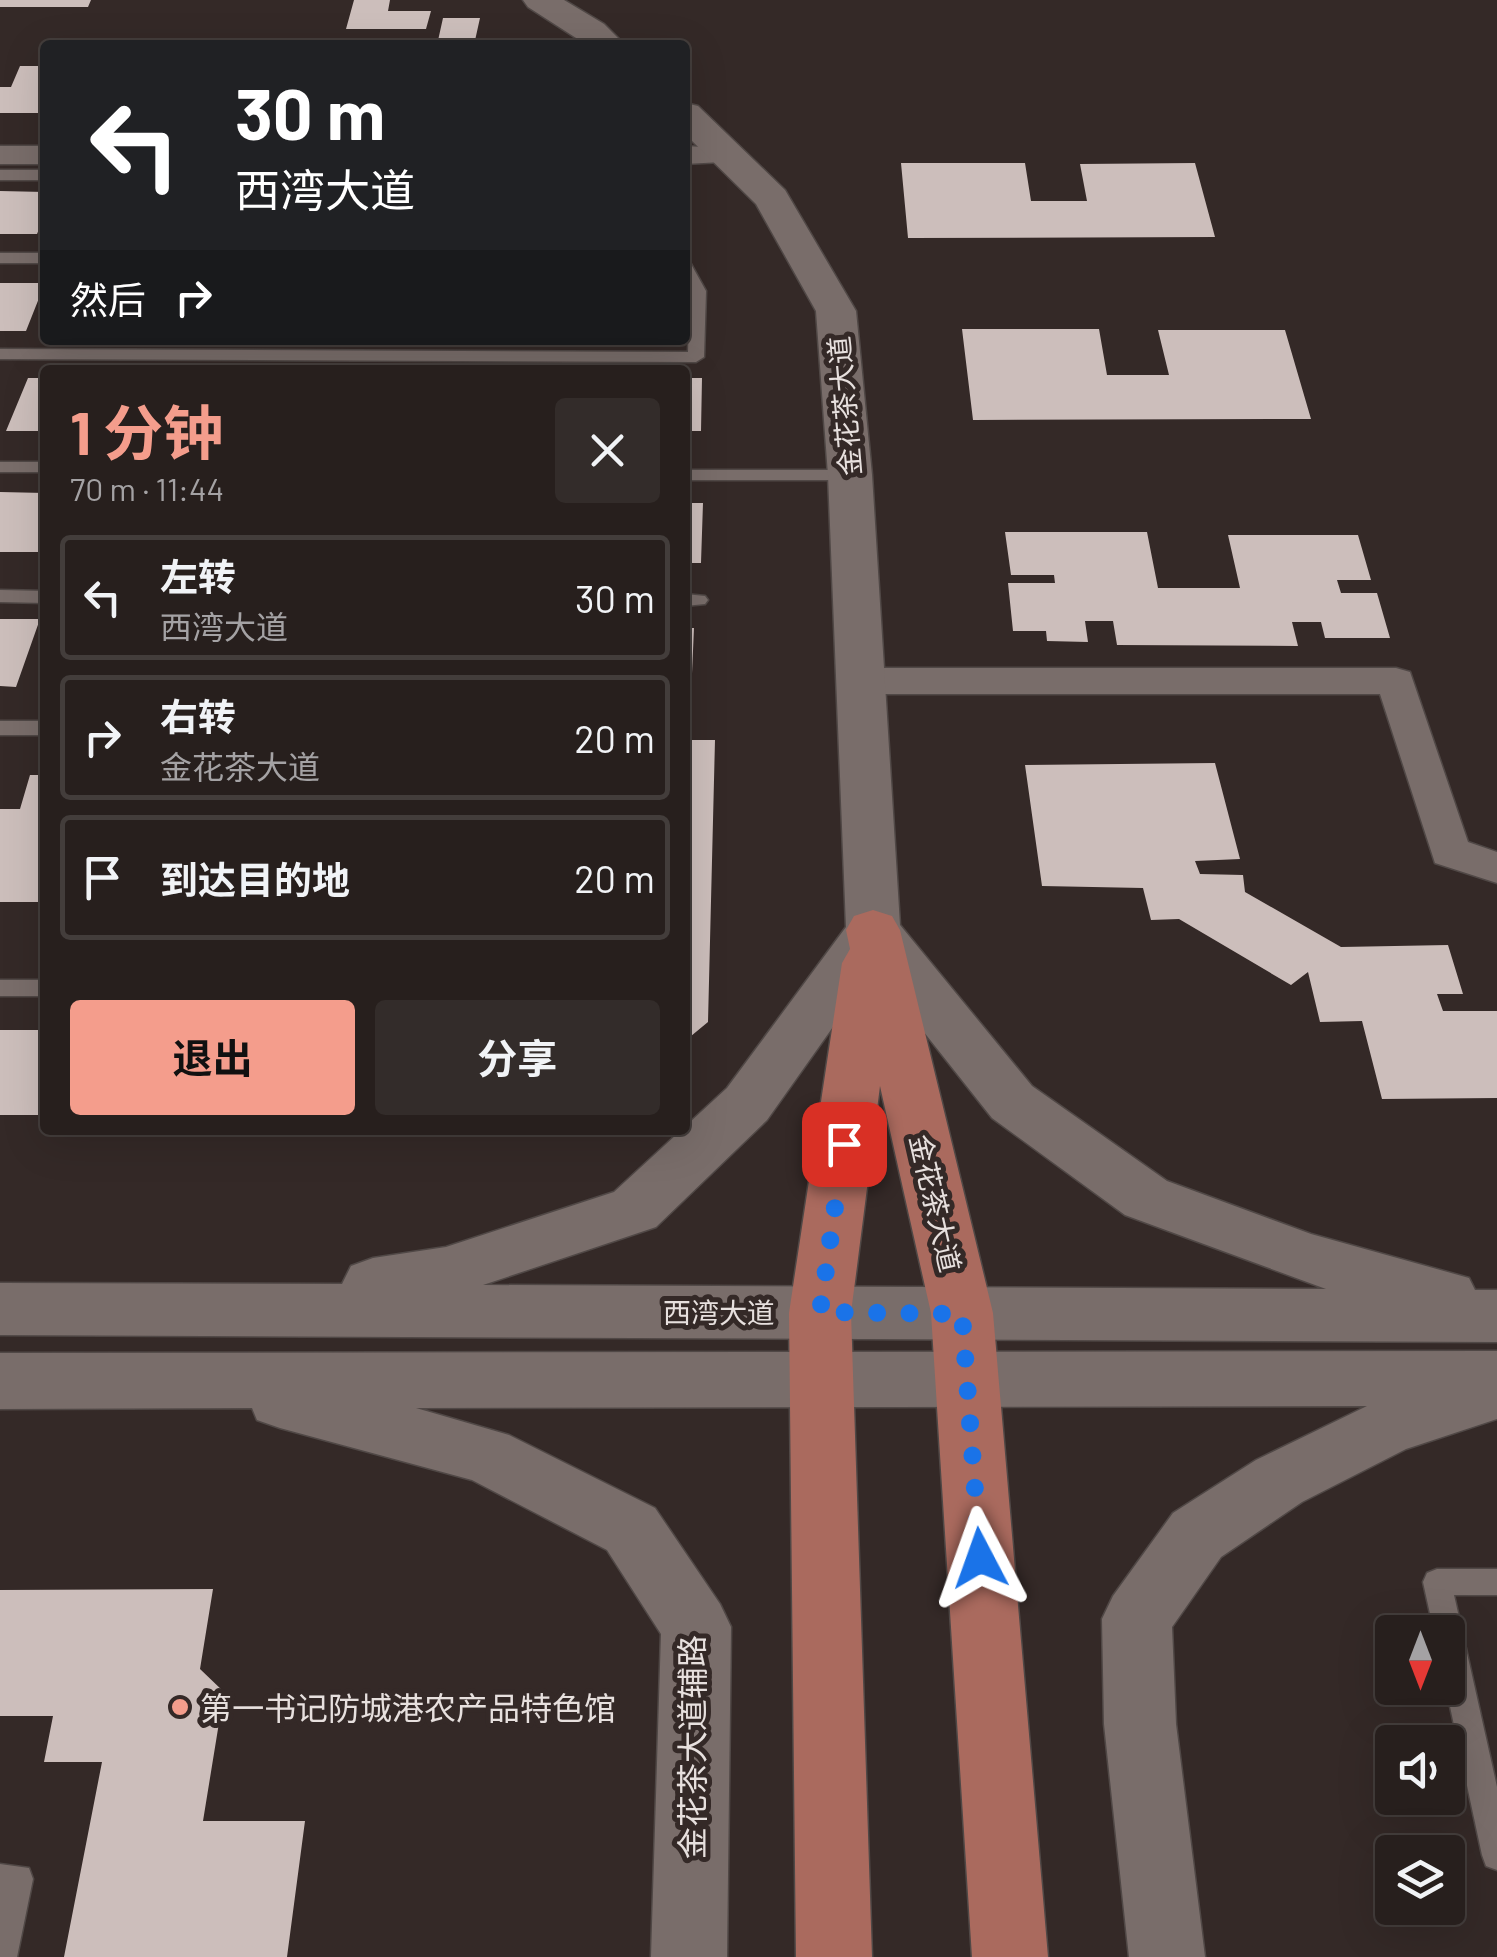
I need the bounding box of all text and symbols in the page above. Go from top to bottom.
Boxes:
text: 30 m [235,70,385,154]
icon: left [70,80,200,210]
text: 西湾大道 [235,162,415,216]
icon: right [166,270,221,325]
text: 然后 [70,276,146,322]
street label: 金花茶大道 [821,335,867,477]
text: 1 分钟 [70,395,223,467]
button: close [555,398,660,503]
text: 70 m · 11:44 [70,469,224,507]
text: 左转 [160,553,236,599]
icon: left [75,570,130,625]
text: 30 m [575,575,655,621]
text: 西湾大道 [160,607,288,645]
text: 右转 [160,693,236,739]
icon: right [75,710,130,765]
text: 20 m [574,715,655,761]
text: 金花茶大道 [160,747,320,785]
icon: arrive [75,850,130,905]
text: 20 m [574,855,655,901]
text: 到达目的地 [160,856,350,902]
button: 退出 [70,1000,355,1115]
button: 分享 [375,1000,660,1115]
pin [802,1102,887,1187]
icon: arrive [817,1117,872,1172]
street label: 金花茶大道 [904,1131,968,1275]
street label: 西湾大道 [663,1295,775,1329]
position arrow [928,1506,1032,1610]
north arrow [1375,1615,1465,1705]
map controls [1375,1615,1465,1925]
street label: 金花茶大道辅路 [672,1635,710,1859]
place label: 第一书记防城港农产品特色馆 [200,1688,616,1726]
marker: 第一书记防城港农产品特色馆 [169,1696,191,1718]
button: sound [1375,1725,1465,1815]
button: layers [1375,1835,1465,1925]

